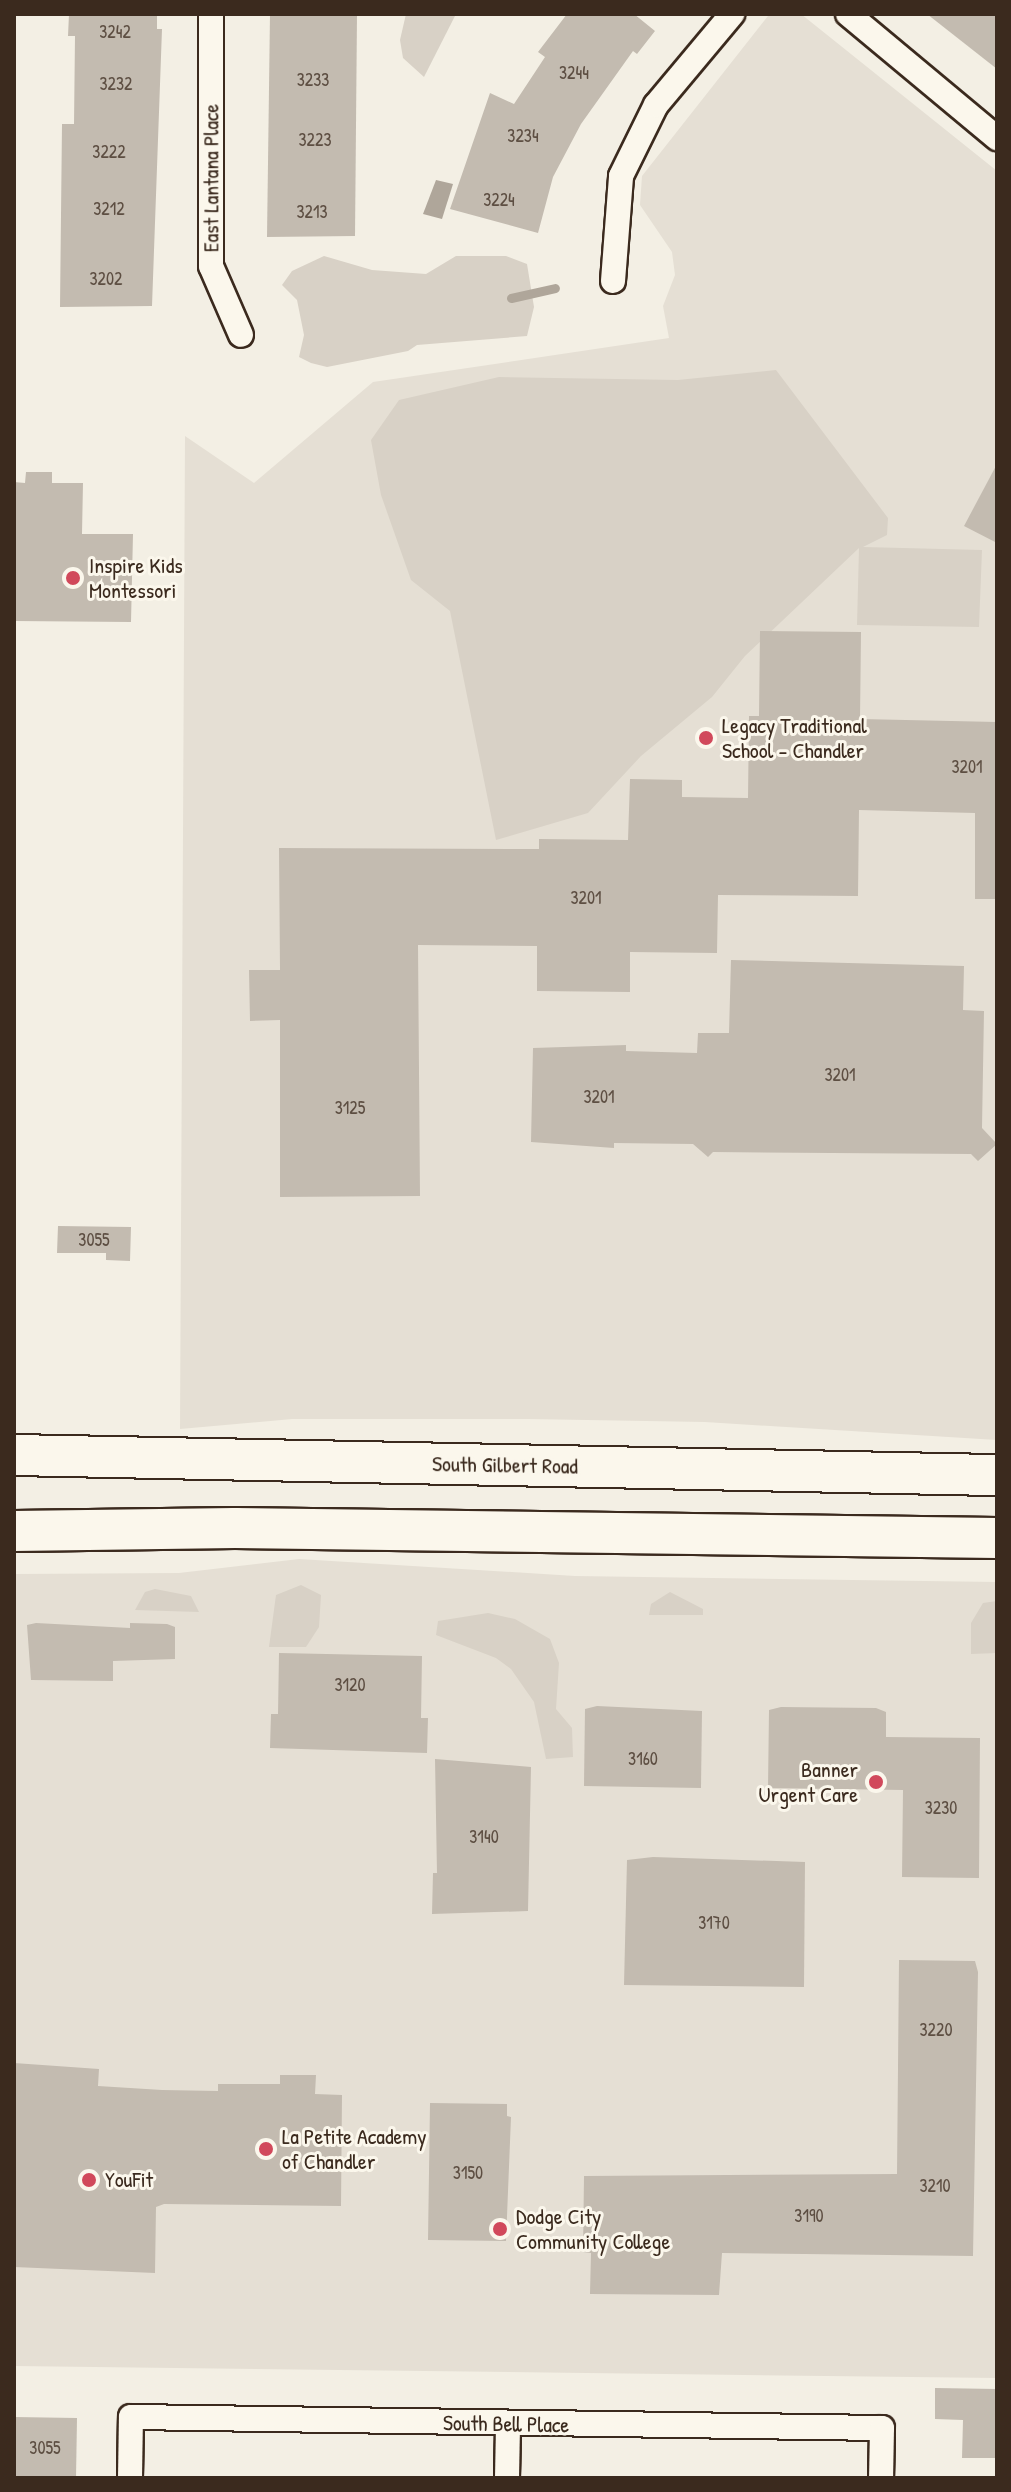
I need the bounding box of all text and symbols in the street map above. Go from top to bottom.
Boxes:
house number: 3242 [99,21,131,43]
house number: 3244 [559,62,589,84]
house number: 3233 [297,69,329,91]
house number: 3232 [100,73,132,95]
street label: East Lantana Place [198,104,224,252]
house number: 3234 [507,125,539,147]
house number: 3223 [299,129,331,151]
house number: 3222 [92,141,126,163]
house number: 3224 [483,189,515,211]
house number: 3212 [93,198,125,220]
house number: 3213 [296,201,328,223]
house number: 3202 [90,268,122,290]
place label: Inspire Kids Montessori [89,552,183,604]
marker: Inspire Kids Montessori [64,569,82,587]
place label: Legacy Traditional School - Chandler [722,712,867,764]
marker: Legacy Traditional School - Chandler [697,729,715,747]
house number: 3201 [951,756,983,778]
house number: 3201 [570,887,602,909]
house number: 3201 [824,1064,856,1086]
house number: 3201 [583,1086,615,1108]
house number: 3125 [335,1097,365,1119]
house number: 3055 [78,1229,110,1251]
street label: South Gilbert Road [432,1451,578,1479]
house number: 3120 [334,1674,366,1696]
house number: 3160 [628,1748,658,1770]
place label: Banner Urgent Care [758,1756,858,1808]
marker: Banner Urgent Care [865,1771,887,1793]
house number: 3230 [925,1797,957,1819]
house number: 3140 [469,1826,499,1848]
house number: 3170 [698,1912,730,1934]
house number: 3220 [920,2019,952,2041]
place label: La Petite Academy of Chandler [282,2123,427,2174]
marker: La Petite Academy of Chandler [257,2140,275,2158]
house number: 3150 [453,2162,483,2184]
place label: YouFit [105,2167,153,2193]
marker: YouFit [80,2171,98,2189]
house number: 3210 [919,2175,951,2197]
place label: Dodge City Community College [516,2203,670,2254]
house number: 3190 [794,2205,824,2227]
marker: Dodge City Community College [491,2220,509,2238]
street label: South Bell Place [443,2410,569,2438]
house number: 3055 [29,2437,61,2459]

